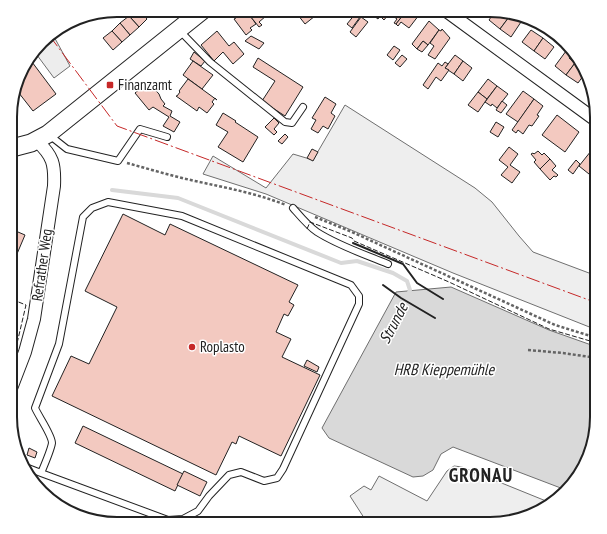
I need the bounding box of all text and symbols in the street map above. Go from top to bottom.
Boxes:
place label: Finanzamt [118,75,172,94]
marker: Finanzamt [105,80,115,90]
street label: Refrather Weg [27,228,56,302]
water label: Strunde [374,298,413,347]
place label: Roplasto [200,337,245,356]
marker: Roplasto [187,342,197,352]
water label: HRB Kieppemühle [394,359,496,379]
district label: GRONAU [449,463,513,487]

